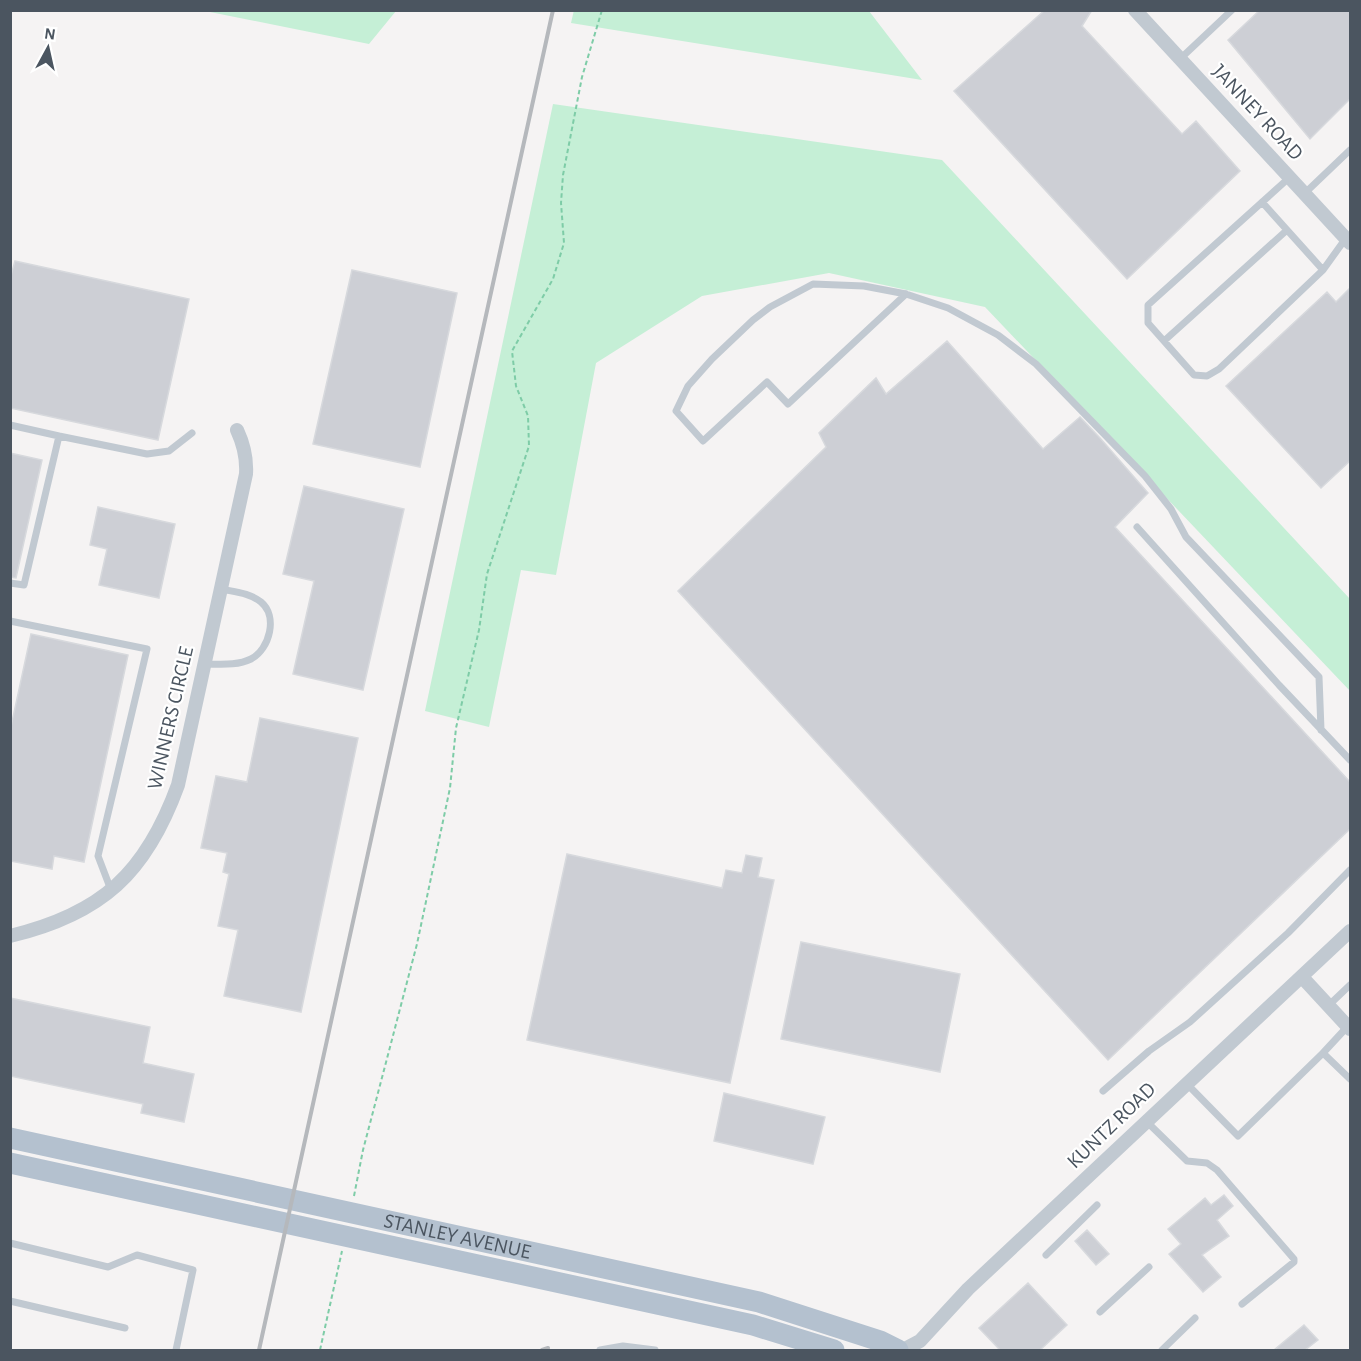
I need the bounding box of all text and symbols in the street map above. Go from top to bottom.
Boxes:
north arrow [18,18,78,78]
text: N [43,25,57,43]
street label: JANNEY ROAD [1208,60,1307,164]
street label: WINNERS CIRCLE [144,645,197,792]
street label: KUNTZ ROAD [1063,1078,1160,1172]
street label: STANLEY AVENUE [382,1210,533,1263]

